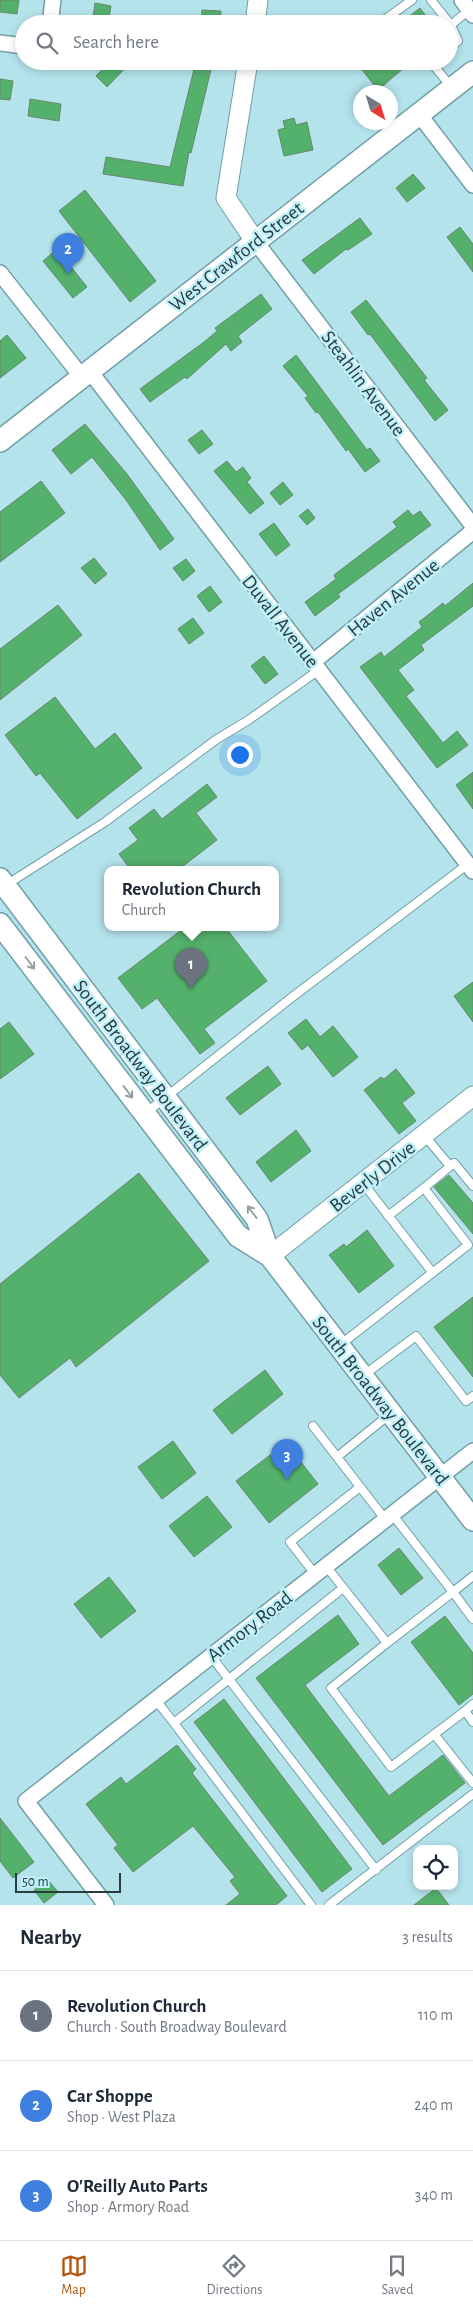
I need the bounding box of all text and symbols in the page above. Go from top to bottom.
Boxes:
search box [15,15,458,70]
icon: search [33,29,61,57]
text: Search here [73,33,159,52]
north arrow [353,85,398,130]
street label: West Crawford Street [166,198,308,315]
pin: 2 [52,233,84,274]
street label: Steahlin Avenue [317,327,409,440]
street label: Haven Avenue [344,555,443,641]
street label: Duvall Avenue [238,571,322,672]
your location [227,742,253,768]
popup [104,866,279,931]
text: Revolution Church [122,880,261,899]
text: Church [122,902,166,918]
pin: 1 [175,948,207,989]
one-way arrow [24,956,35,969]
street label: South Broadway Boulevard [70,976,211,1155]
one-way arrow [123,1085,133,1099]
street label: Beverly Drive [326,1138,419,1216]
one-way arrow [247,1205,257,1219]
street label: South Broadway Boulevard [308,1312,452,1489]
pin: 3 [271,1439,303,1480]
street label: Armory Road [203,1588,296,1666]
map controls [413,1845,458,1890]
button: locate [413,1845,458,1890]
scale bar [15,1870,121,1893]
text: 50 m [22,1875,49,1889]
text: Nearby [20,1927,81,1948]
text: 3 results [402,1929,453,1945]
text: Revolution Church [67,1997,206,2016]
text: 1 [33,2007,39,2023]
text: 110 m [418,2007,453,2023]
text: Church · South Broadway Boulevard [67,2019,287,2035]
text: Car Shoppe [67,2087,153,2106]
text: 2 [32,2097,40,2113]
text: 240 m [414,2097,453,2113]
text: Shop · West Plaza [67,2109,176,2125]
text: O'Reilly Auto Parts [67,2177,208,2196]
text: 3 [33,2187,39,2203]
text: 340 m [415,2187,453,2203]
text: Shop · Armory Road [67,2199,189,2215]
tab: Map [60,2252,88,2299]
tab: Directions [207,2252,262,2299]
tab: Saved [381,2252,413,2299]

